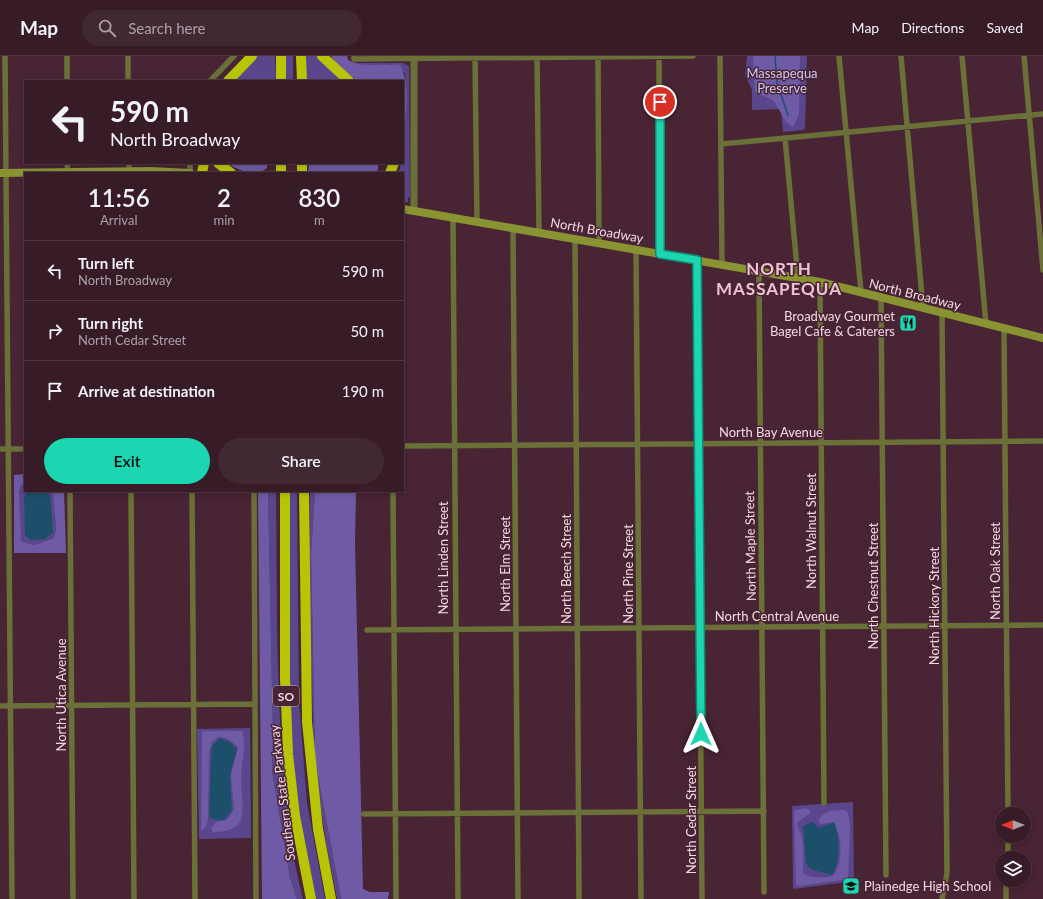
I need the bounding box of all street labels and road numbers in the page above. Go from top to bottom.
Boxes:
street label: North Broadway [549,214,645,246]
street label: North Broadway [867,275,963,313]
street label: North Bay Avenue [719,424,823,440]
street label: North Walnut Street [803,473,819,589]
street label: North Maple Street [741,490,759,601]
street label: North Linden Street [435,501,451,615]
street label: North Beech Street [558,514,574,624]
street label: North Elm Street [497,516,513,612]
street label: North Chestnut Street [865,522,881,649]
street label: North Oak Street [987,522,1003,620]
street label: North Pine Street [620,524,636,624]
street label: North Hickory Street [926,546,942,665]
street label: North Central Avenue [715,608,839,624]
street label: North Utica Avenue [53,638,69,752]
road number: SO [273,686,299,706]
street label: Southern State Parkway [266,724,298,862]
street label: North Cedar Street [683,766,699,874]

